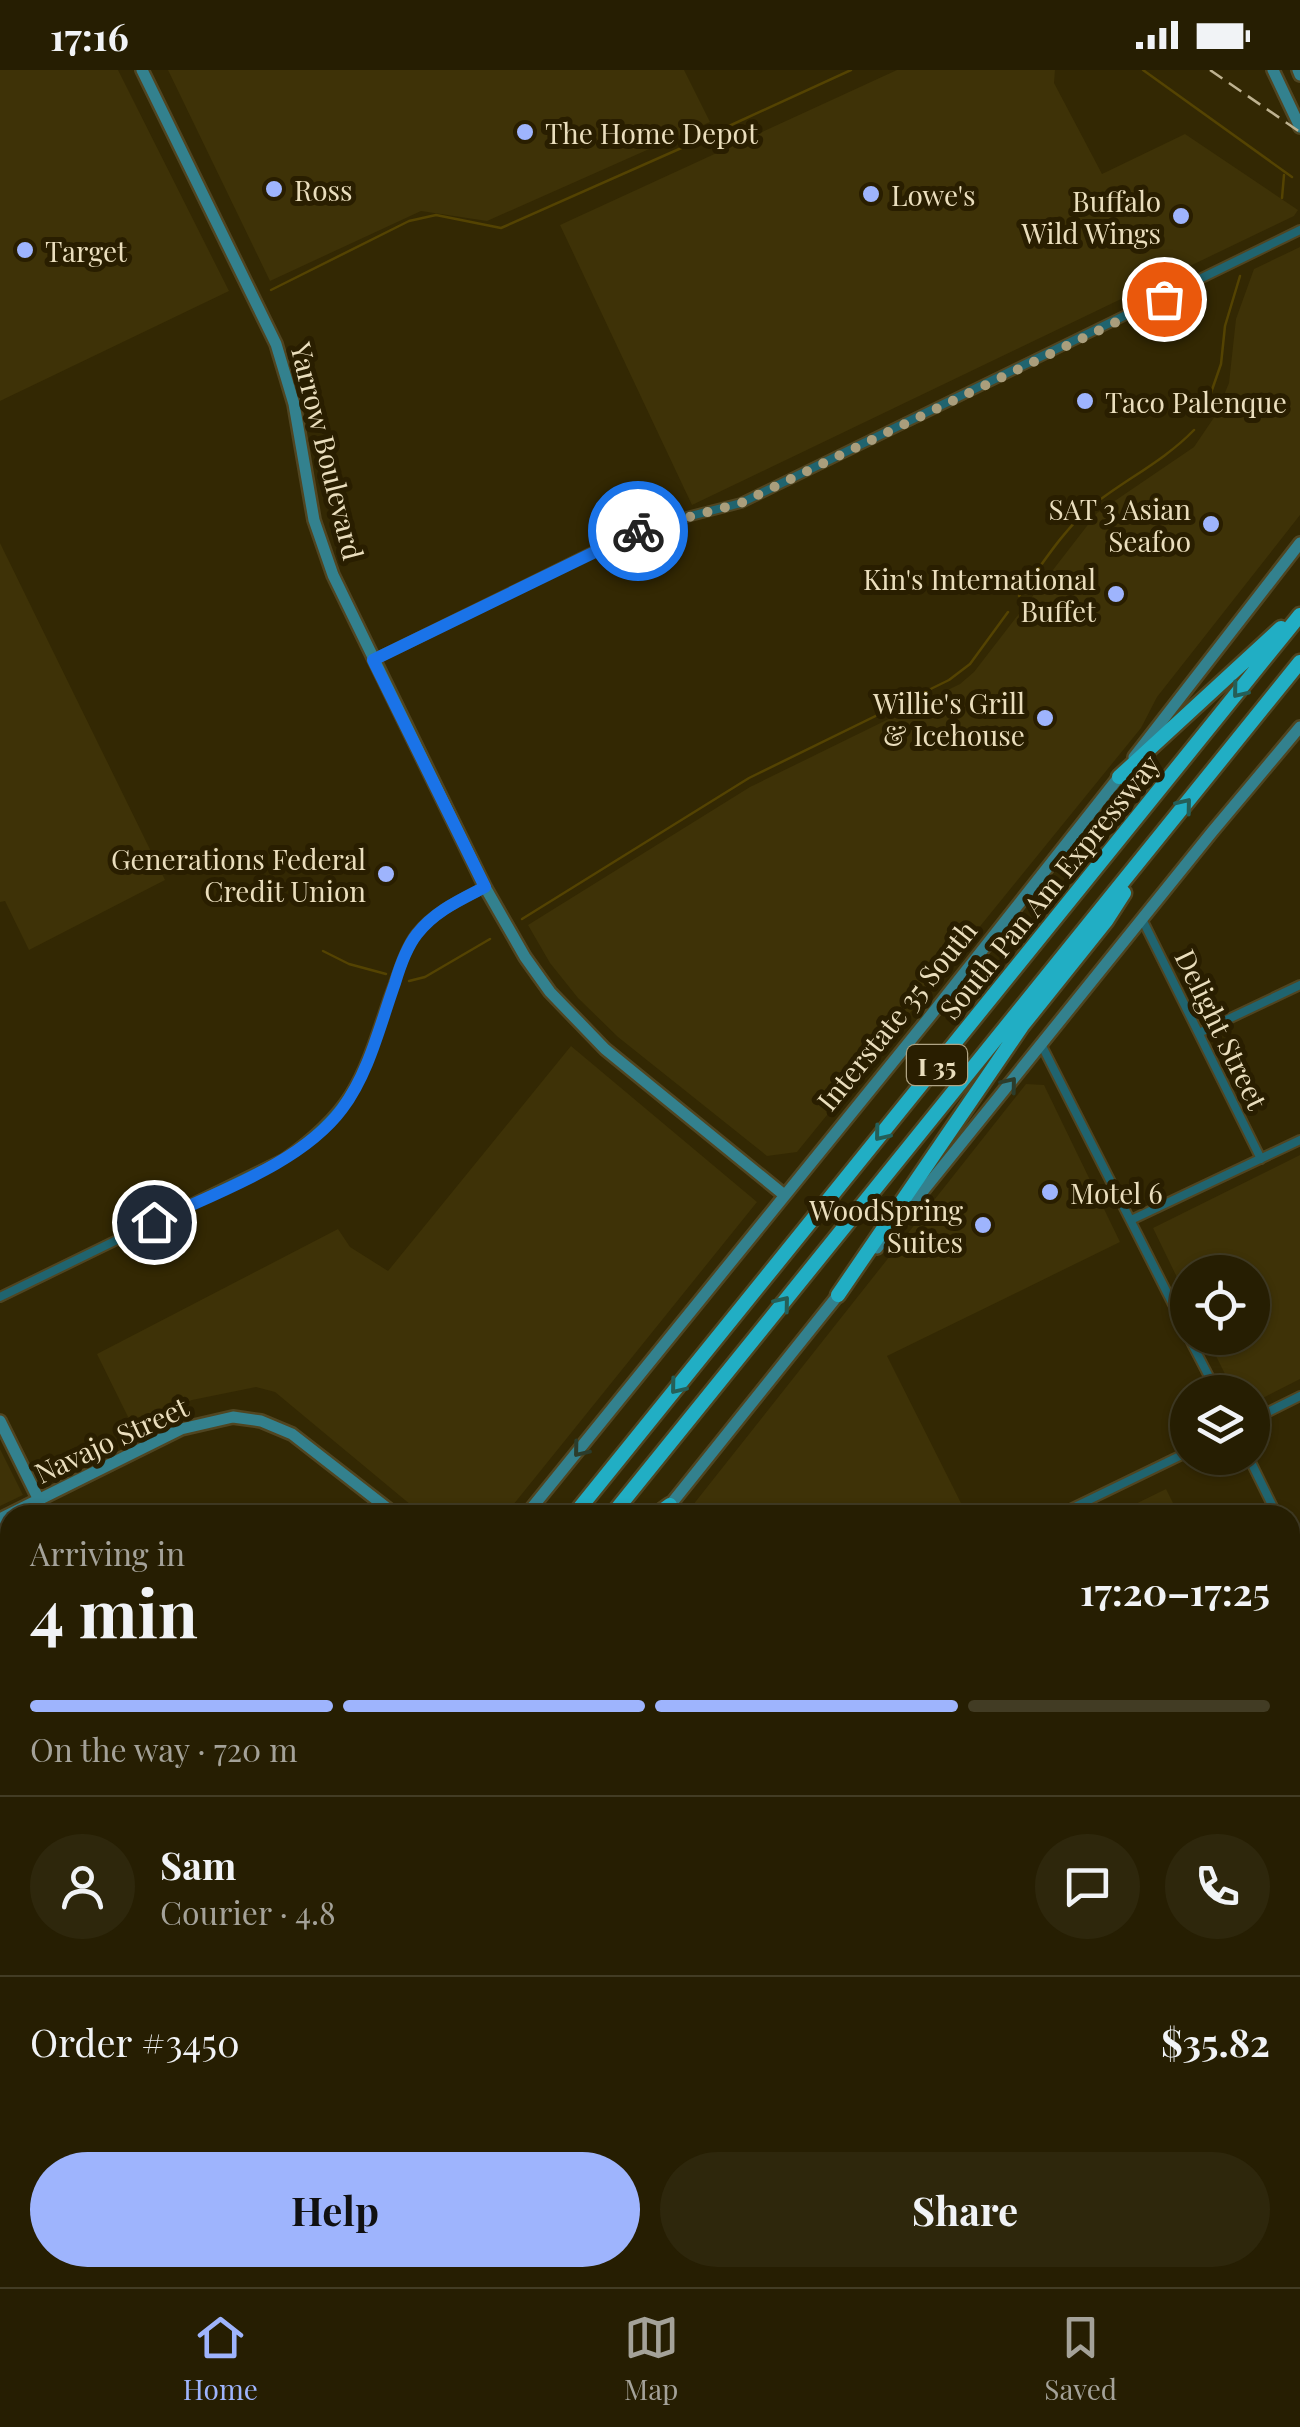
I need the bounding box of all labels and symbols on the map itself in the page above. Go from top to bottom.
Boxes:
place label: The Home Depot [545,114,759,151]
marker: The Home Depot [514,121,536,143]
place label: Ross [294,171,353,208]
place label: Lowe's [891,176,976,213]
marker: Ross [263,178,285,200]
place label: Buffalo Wild Wings [1021,182,1161,251]
marker: Lowe's [860,183,882,205]
marker: Buffalo Wild Wings [1170,205,1192,227]
place label: Target [45,232,128,269]
marker: Target [14,239,36,261]
pin [1122,257,1207,342]
street label: Yarrow Boulevard [283,338,373,563]
place label: Taco Palenque [1105,383,1287,420]
marker: Taco Palenque [1074,390,1096,412]
courier [588,481,688,581]
place label: SAT 3 Asian Seafoo [1048,490,1191,559]
marker: SAT 3 Asian Seafoo [1200,513,1222,535]
place label: Kin's International Buffet [863,560,1097,629]
marker: Kin's International Buffet [1105,583,1127,605]
one-way arrow [1233,679,1251,697]
place label: Willie's Grill & Icehouse [872,684,1025,753]
marker: Willie's Grill & Icehouse [1034,707,1056,729]
street label: South Pan Am Expressway [931,746,1167,1026]
one-way arrow [1173,798,1191,816]
place label: Generations Federal Credit Union [111,840,366,909]
marker: Generations Federal Credit Union [375,863,397,885]
street label: Interstate 35 South [808,912,984,1118]
street label: Delight Street [1167,943,1277,1116]
road number: I 35 [907,1045,967,1085]
one-way arrow [998,1077,1016,1095]
one-way arrow [875,1123,893,1141]
place label: Motel 6 [1070,1174,1163,1211]
pin [112,1180,197,1265]
marker: Motel 6 [1039,1181,1061,1203]
place label: WoodSpring Suites [808,1191,963,1260]
marker: WoodSpring Suites [972,1214,994,1236]
one-way arrow [771,1296,789,1314]
one-way arrow [671,1376,689,1394]
street label: Navajo Street [28,1387,195,1491]
one-way arrow [574,1438,592,1456]

